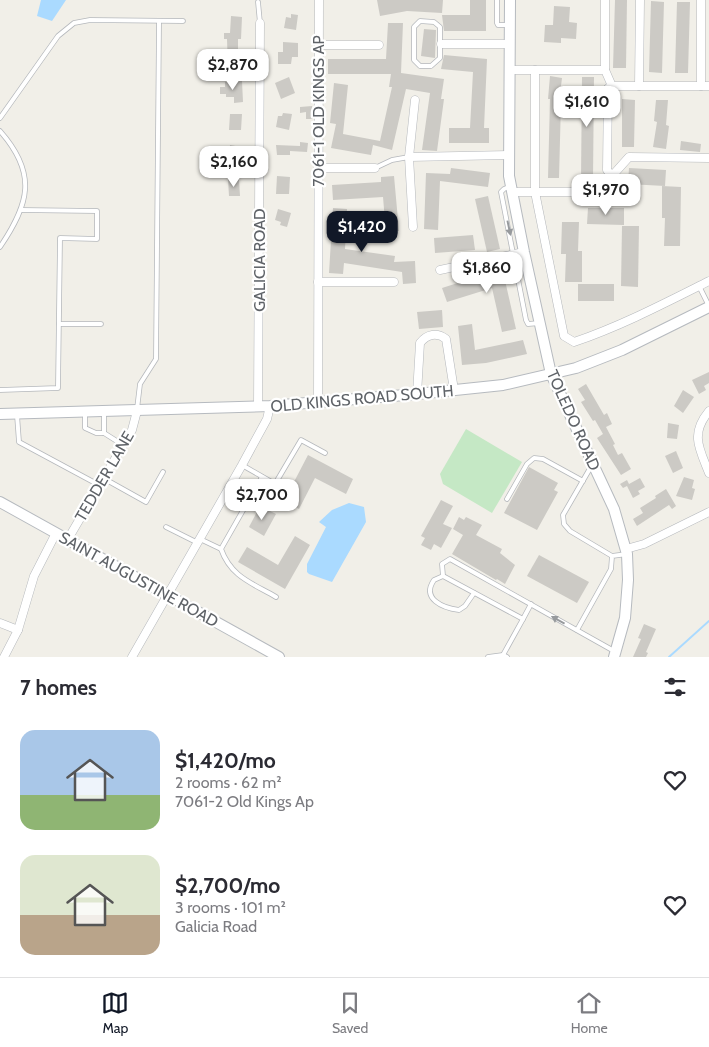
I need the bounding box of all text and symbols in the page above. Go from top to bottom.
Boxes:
street label: 7061-1 OLD KINGS AP [309,35,328,187]
pin: $2,870 [192,48,274,91]
text: $2,870 [208,55,258,74]
pin: $1,610 [546,86,628,128]
text: $1,610 [564,92,610,111]
pin: $2,160 [193,146,275,188]
text: $2,160 [210,152,258,171]
pin: $1,970 [565,174,647,216]
text: $1,970 [583,180,629,199]
street label: GALICIA ROAD [250,208,269,312]
pin: $1,420 [321,210,403,253]
text: $1,420 [338,217,386,236]
one-way arrow [505,221,513,236]
pin: $1,860 [446,252,528,294]
text: $1,860 [463,258,511,277]
street label: TOLEDO ROAD [543,367,604,473]
street label: OLD KINGS ROAD SOUTH [270,381,454,416]
street label: TEDDER LANE [71,428,138,525]
pin: $2,700 [221,478,303,521]
text: $2,700 [236,485,288,504]
street label: SAINT AUGUSTINE ROAD [56,528,222,631]
one-way arrow [552,615,565,624]
icon: filters [661,673,689,701]
text: 7 homes [20,675,97,700]
text: $1,420/mo [175,748,276,773]
icon: home [60,750,120,810]
icon: heart [661,766,689,794]
text: 2 rooms · 62 m² [175,773,282,792]
text: 7061-2 Old Kings Ap [175,792,314,811]
text: $2,700/mo [175,873,280,898]
icon: home [60,875,120,935]
icon: heart [661,891,689,919]
text: 3 rooms · 101 m² [175,898,286,917]
text: Galicia Road [175,917,257,936]
tab: Map [101,989,129,1037]
tab: Saved [332,989,368,1037]
tab: Home [571,989,608,1037]

